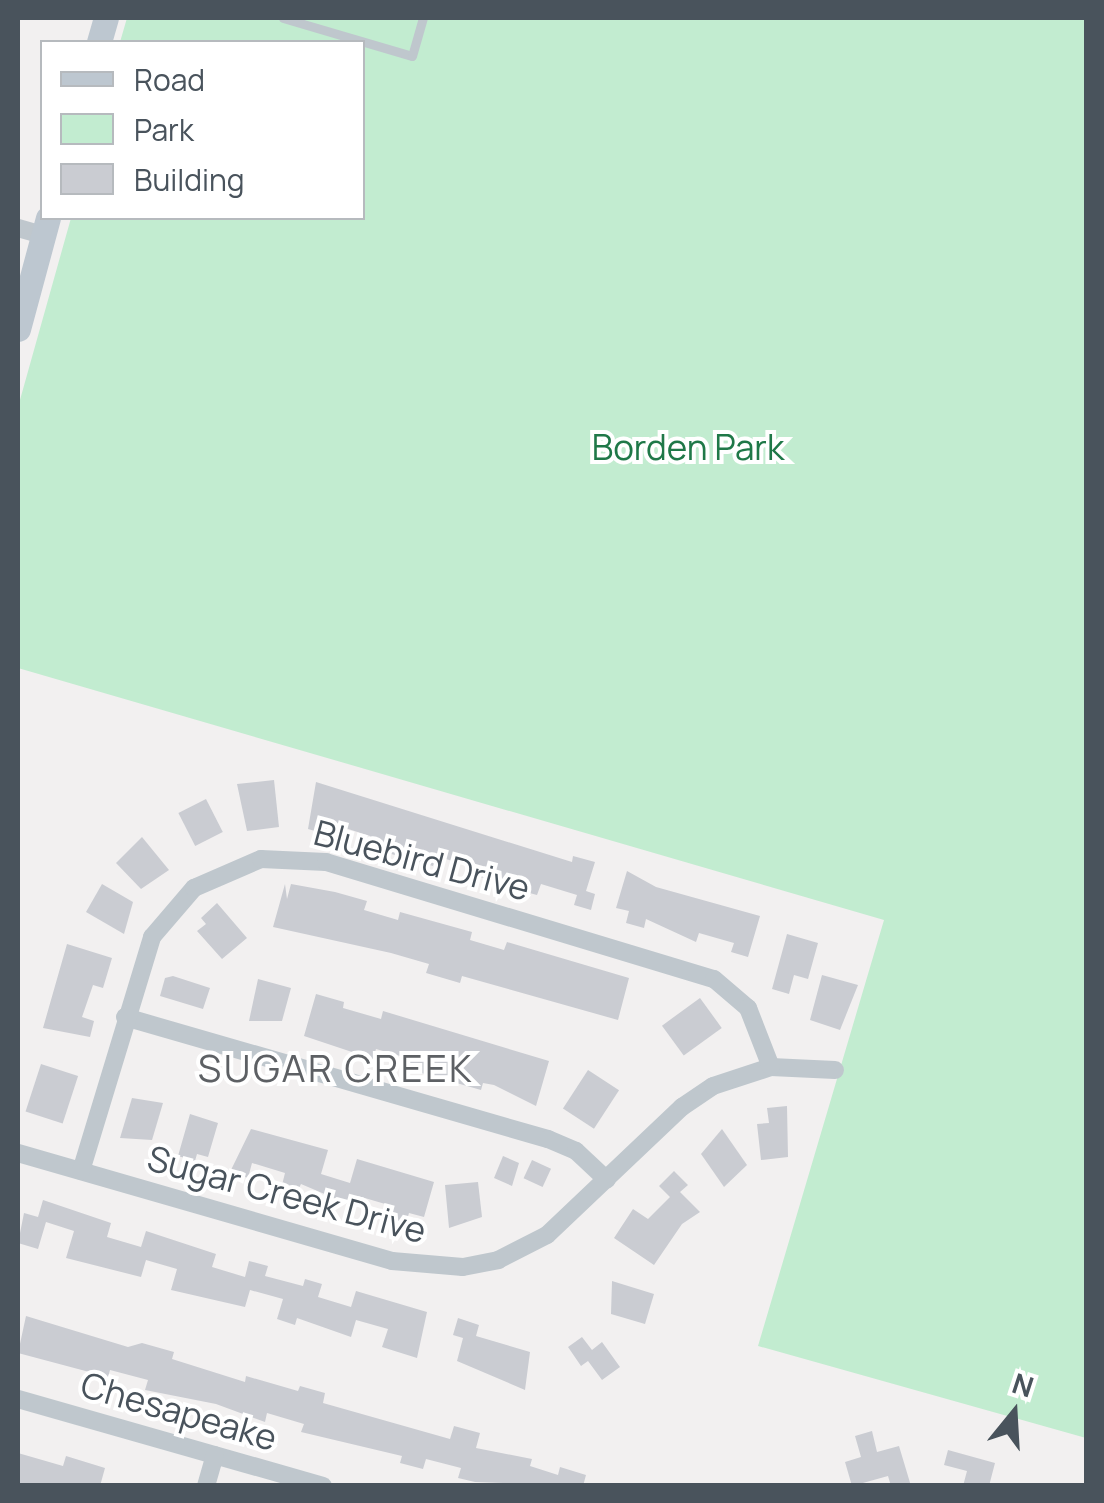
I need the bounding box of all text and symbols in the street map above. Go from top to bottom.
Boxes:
legend [40,40,365,220]
text: Road [134,59,205,100]
text: Park [134,109,194,150]
text: Building [134,159,245,200]
park label: Borden Park [592,426,784,468]
street label: Bluebird Drive [310,811,534,909]
district label: SUGAR CREEK [198,1045,474,1091]
street label: Sugar Creek Drive [143,1137,431,1251]
street label: Chesapeake [76,1363,282,1459]
north arrow [964,1363,1064,1463]
text: N [1008,1363,1039,1406]

